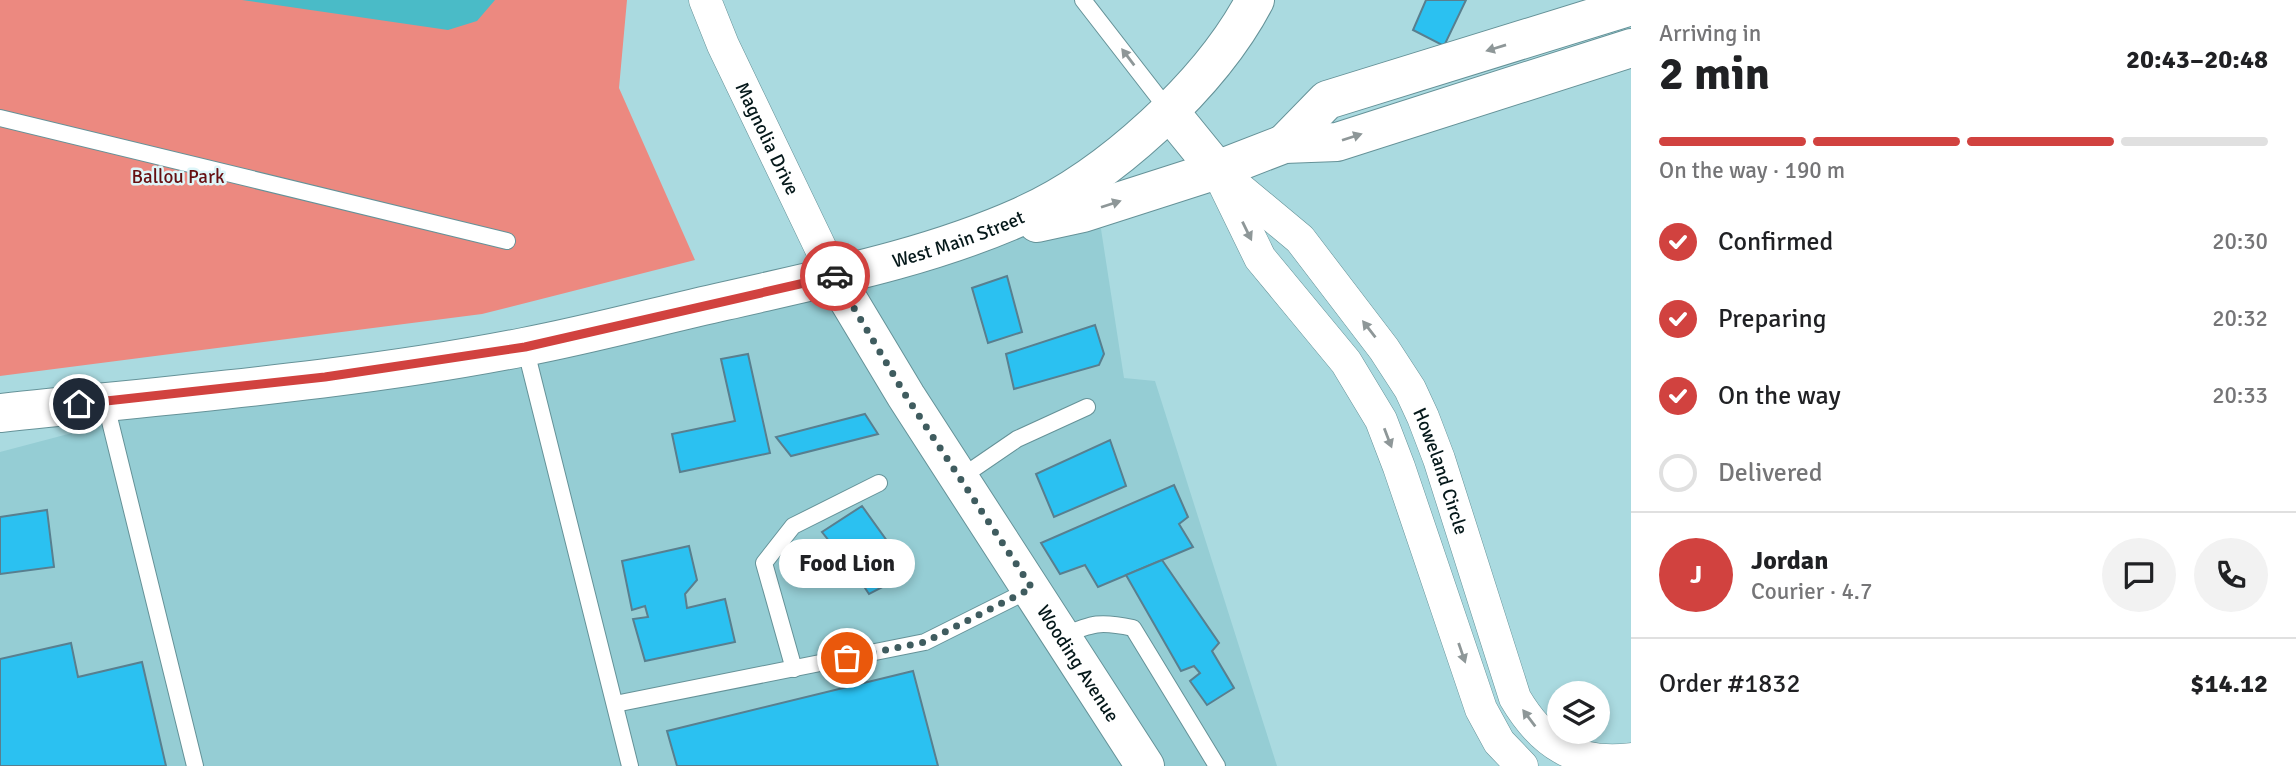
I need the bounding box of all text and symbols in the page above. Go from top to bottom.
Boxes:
text: Arriving in [1659,19,1761,48]
one-way arrow [1485,43,1506,54]
text: 20:43–20:48 [2126,44,2268,76]
text: 2 min [1659,46,1770,102]
one-way arrow [1121,48,1135,66]
street label: Magnolia Drive [730,78,804,199]
one-way arrow [1342,132,1363,142]
text: On the way · 190 m [1659,156,1845,185]
park label: Ballou Park [132,165,225,189]
one-way arrow [1101,198,1122,208]
street label: West Main Street [890,205,1029,274]
one-way arrow [1241,221,1252,241]
icon: check [1659,223,1697,261]
text: Confirmed [1718,226,1833,258]
text: 20:30 [2212,227,2268,256]
courier [800,241,870,311]
icon: car [816,257,854,295]
icon: check [1659,300,1697,338]
text: Preparing [1718,303,1826,335]
text: 20:32 [2212,304,2268,333]
one-way arrow [1363,320,1377,338]
pin [49,374,109,434]
icon: check [1659,377,1697,415]
text: On the way [1718,380,1841,412]
text: 20:33 [2212,381,2268,410]
icon: home [60,385,98,423]
street label: Howeland Circle [1407,404,1473,538]
one-way arrow [1383,427,1394,448]
text: Delivered [1718,457,1823,489]
button: chat [2102,538,2176,612]
button: phone [2194,538,2268,612]
callout: Food Lion [779,539,915,588]
text: Jordan [1751,545,1828,577]
text: Food Lion [799,549,895,578]
text: J [1690,559,1702,591]
text: Courier · 4.7 [1751,577,1872,606]
street label: Wooding Avenue [1031,601,1124,727]
pin [817,628,877,688]
icon: bag [828,639,866,677]
one-way arrow [1457,643,1468,664]
text: Order #1832 [1659,668,1800,700]
text: $14.12 [2190,668,2268,700]
map controls [1547,681,1610,744]
button: layers [1547,681,1610,744]
one-way arrow [1522,709,1536,727]

